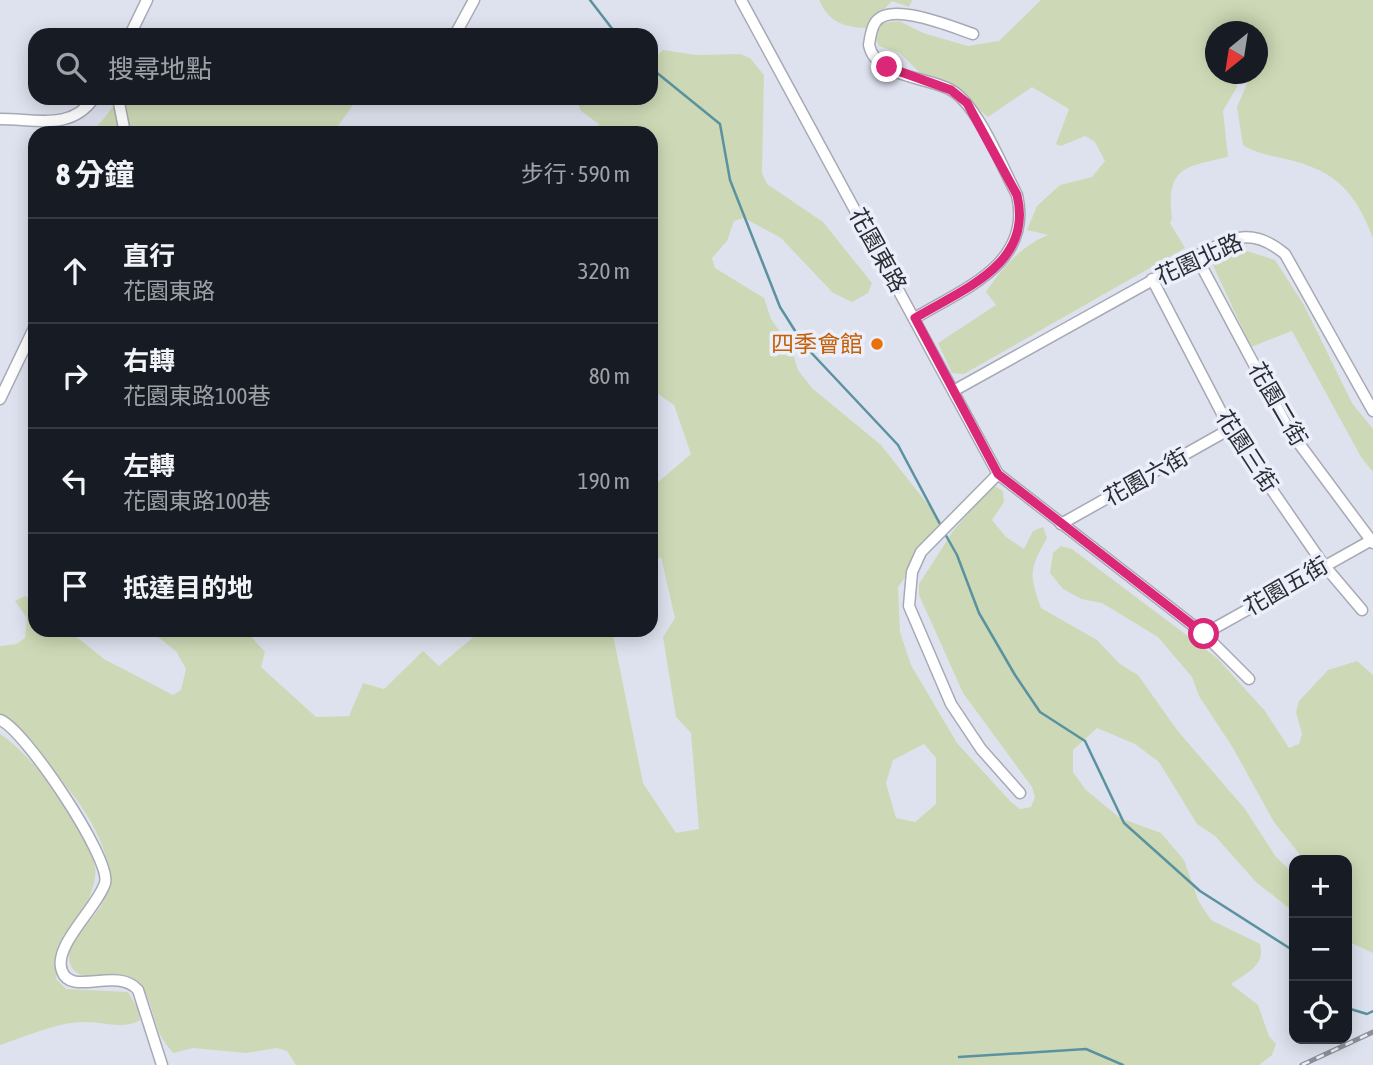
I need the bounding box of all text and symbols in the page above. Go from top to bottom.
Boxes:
north arrow [1205,21,1268,84]
search box [28,28,658,105]
icon: search [52,48,90,86]
route end [871,51,902,82]
text: 搜尋地點 [108,54,212,84]
text: 8 分鐘 [56,157,134,191]
text: 步行 · 590 m [521,161,630,187]
street label: 花園東路 [844,203,912,297]
street label: 花園北路 [1152,228,1246,290]
text: 直行 [123,241,175,271]
icon: ahead [56,252,94,290]
text: 320 m [578,258,630,284]
text: 花園東路 [123,278,215,304]
place label: 四季會館 [771,331,863,357]
marker: 四季會館 [869,336,885,352]
text: 右轉 [123,346,175,376]
icon: right [56,357,94,395]
street label: 花園二街 [1244,358,1312,450]
text: 80 m [589,363,630,389]
text: 花園東路100巷 [123,383,270,409]
street label: 花園三街 [1211,405,1283,497]
street label: 花園六街 [1099,443,1193,511]
text: 左轉 [123,451,175,481]
icon: left [56,462,94,500]
text: 190 m [578,468,630,494]
text: 花園東路100巷 [123,488,270,514]
street label: 花園五街 [1240,552,1332,620]
icon: arrive [56,567,94,605]
text: 抵達目的地 [123,573,253,603]
route start [1188,618,1219,649]
map controls [1289,855,1352,1044]
button: + [1289,855,1352,918]
button: − [1289,918,1352,981]
button: locate [1289,981,1352,1044]

